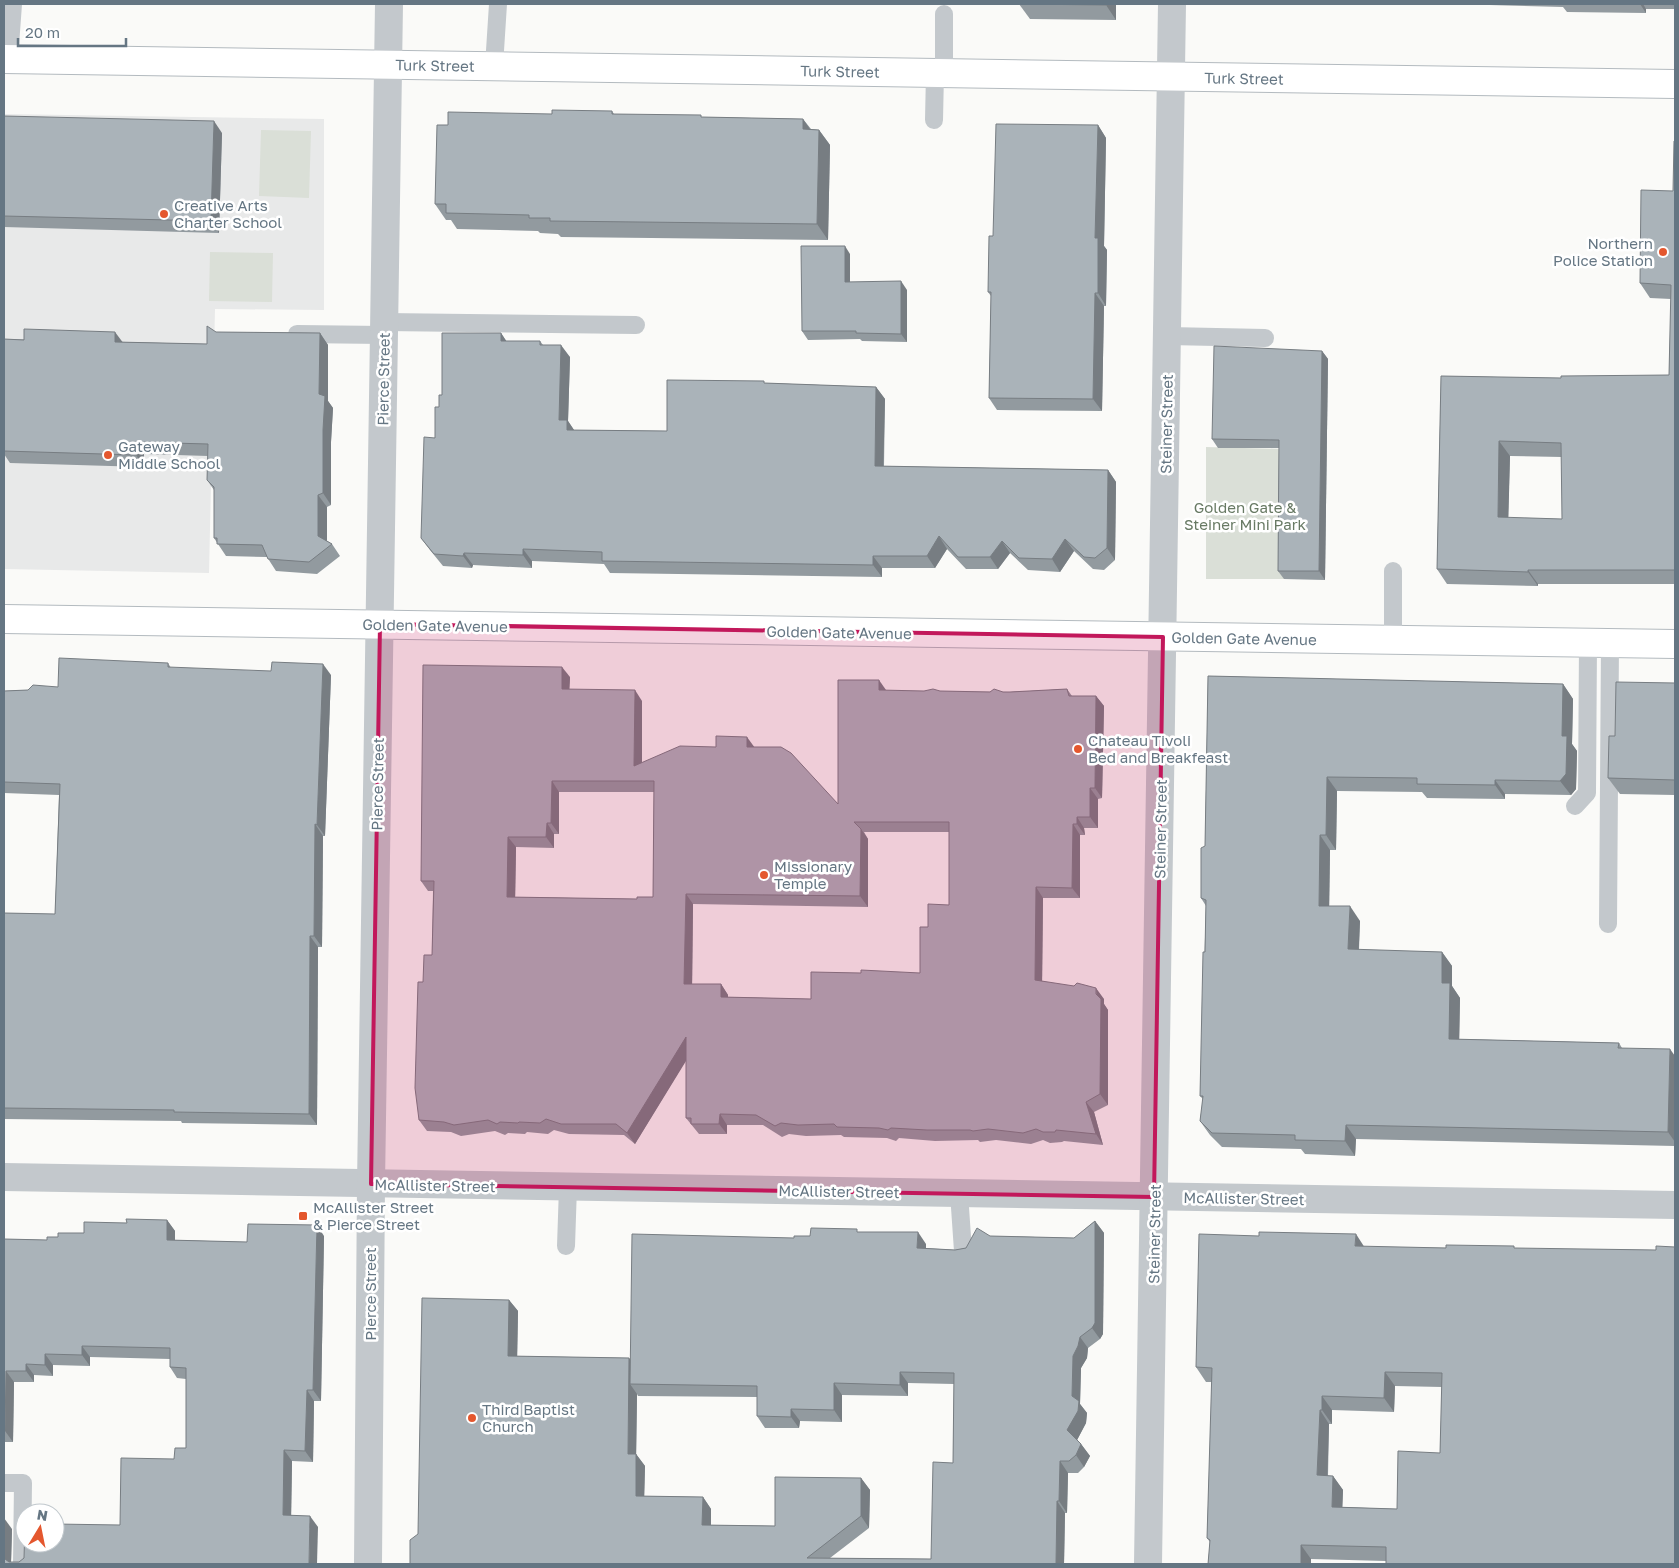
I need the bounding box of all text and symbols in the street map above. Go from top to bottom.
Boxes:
scale bar [18,15,125,47]
text: 20 m [25,23,60,41]
street label: Turk Street [395,55,475,75]
street label: Turk Street [800,61,880,81]
street label: Turk Street [1204,68,1284,88]
place label: Creative Arts Charter School [174,196,282,231]
marker: Creative Arts Charter School [158,208,170,220]
place label: Northern Police Station [1553,234,1653,269]
marker: Northern Police Station [1657,246,1669,258]
street label: Pierce Street [373,332,393,426]
street label: Steiner Street [1156,374,1176,474]
place label: Gateway Middle School [118,437,220,472]
marker: Gateway Middle School [102,449,114,461]
park label: Golden Gate & Steiner Mini Park [1184,498,1306,533]
street label: Golden Gate Avenue [362,615,508,635]
street label: Golden Gate Avenue [766,622,912,642]
street label: Golden Gate Avenue [1171,628,1317,648]
place label: Chateau Tivoli Bed and Breakfeast [1088,731,1228,766]
street label: Pierce Street [367,737,387,831]
marker: Chateau Tivoli Bed and Breakfeast [1072,743,1084,755]
street label: Steiner Street [1150,779,1170,879]
place label: Missionary Temple [774,857,853,892]
marker: Missionary Temple [758,869,770,881]
street label: McAllister Street [374,1175,496,1195]
street label: McAllister Street [778,1181,900,1201]
street label: Steiner Street [1144,1184,1164,1284]
street label: McAllister Street [1183,1188,1305,1208]
place label: McAllister Street & Pierce Street [313,1198,434,1233]
marker: McAllister Street & Pierce Street [297,1210,309,1222]
street label: Pierce Street [361,1247,379,1341]
place label: Third Baptist Church [482,1400,575,1435]
marker: Third Baptist Church [466,1412,478,1424]
north arrow [15,1503,65,1553]
text: N [36,1505,49,1524]

